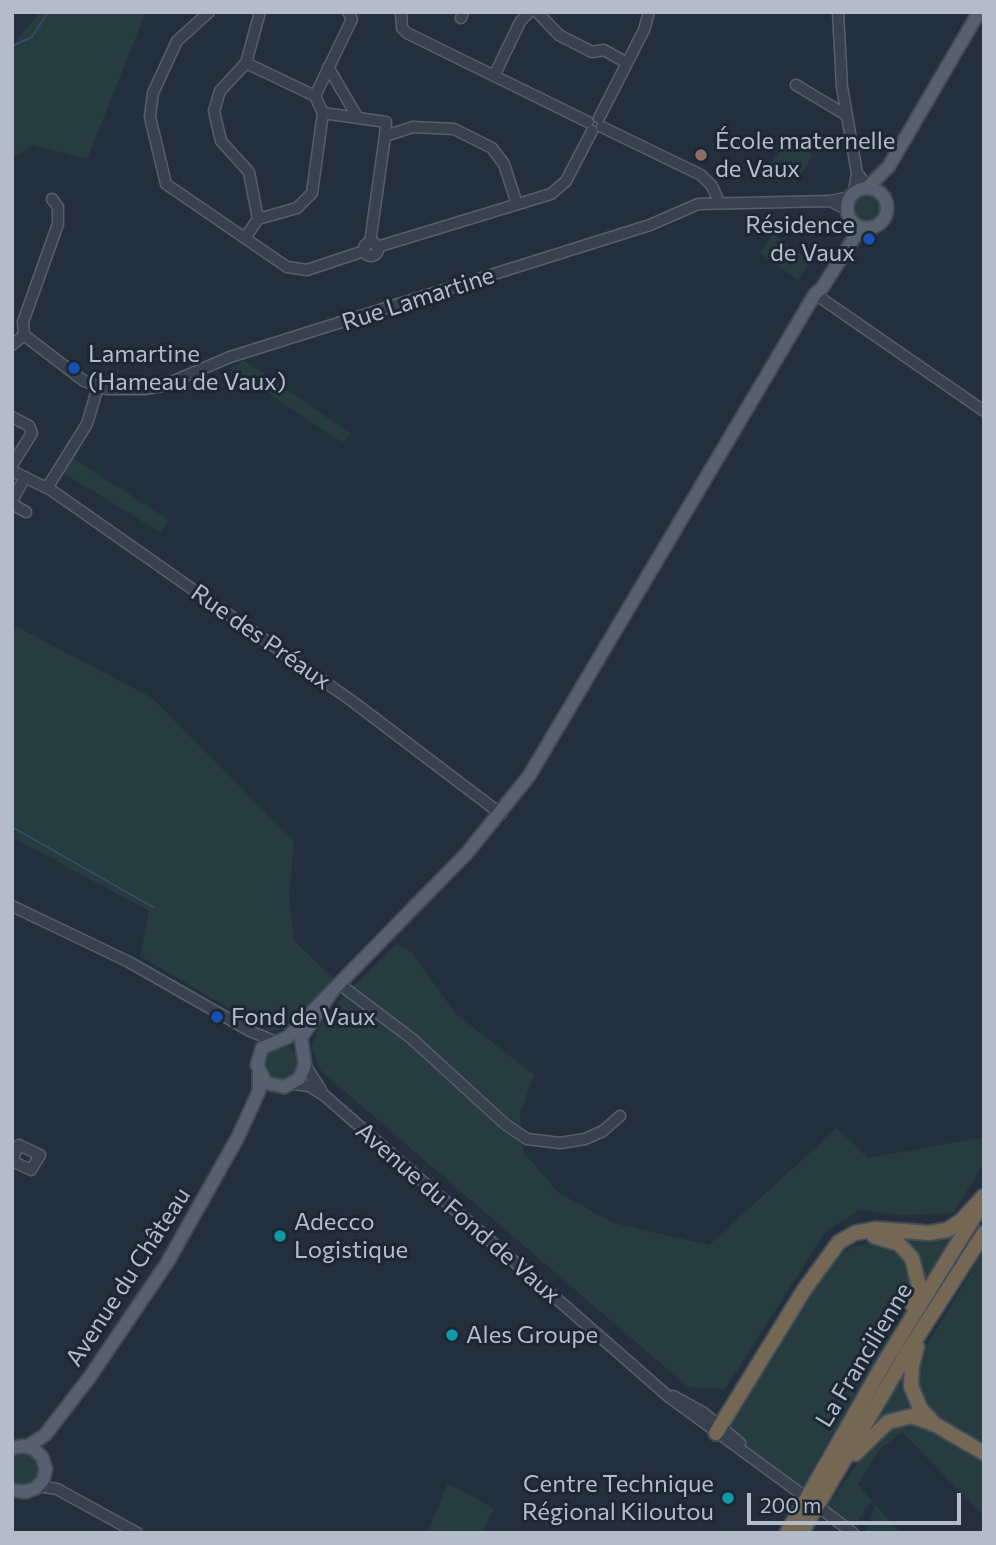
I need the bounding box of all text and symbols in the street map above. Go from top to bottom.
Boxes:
place label: École maternelle de Vaux [715,127,895,183]
marker: École maternelle de Vaux [693,147,709,163]
place label: Résidence de Vaux [745,211,855,267]
marker: Résidence de Vaux [861,231,877,247]
street label: Rue Lamartine [338,261,498,337]
place label: Lamartine (Hameau de Vaux) [88,340,286,396]
marker: Lamartine (Hameau de Vaux) [66,360,82,376]
street label: Rue des Préaux [185,578,337,696]
place label: Fond de Vaux [231,1003,376,1031]
marker: Fond de Vaux [209,1009,225,1025]
street label: Avenue du Fond de Vaux [350,1116,566,1310]
street label: Avenue du Château [59,1182,197,1372]
place label: Adecco Logistique [294,1208,408,1264]
marker: Adecco Logistique [272,1228,288,1244]
street label: La Francilienne [810,1278,918,1432]
place label: Ales Groupe [466,1321,598,1349]
marker: Ales Groupe [444,1327,460,1343]
place label: Centre Technique Régional Kiloutou [522,1470,714,1526]
scale bar [751,1478,964,1522]
marker: Centre Technique Régional Kiloutou [720,1490,736,1506]
text: 200 m [760,1492,821,1517]

